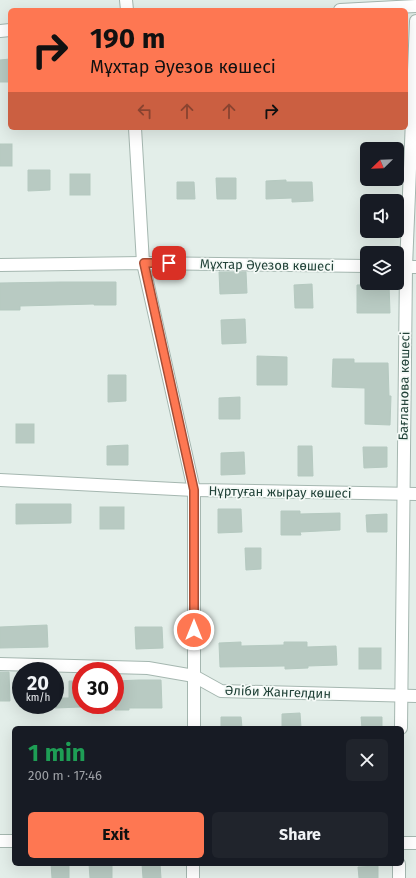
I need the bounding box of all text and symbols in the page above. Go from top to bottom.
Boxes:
text: 190 m [90,22,165,55]
icon: right [24,24,76,76]
text: Мұхтар Әуезов көшесі [90,56,276,78]
icon: left [134,100,156,122]
icon: ahead [176,100,198,122]
icon: ahead [218,100,240,122]
icon: right [260,100,282,122]
north arrow [360,142,404,186]
map controls [360,142,404,290]
button: sound [360,194,404,238]
pin [152,246,186,280]
button: layers [360,246,404,290]
icon: arrive [158,252,180,274]
street label: Мұхтар Әуезов көшесі [200,256,334,274]
street label: Бағланова көшесі [396,331,412,441]
street label: Нұртуған жырау көшесі [208,483,352,501]
position arrow [173,609,215,651]
speed limit sign: 30 [72,662,124,714]
text: 20 [27,671,49,695]
street label: Әліби Жангелдин [225,683,331,701]
text: km/h [26,692,50,704]
text: 1 min [28,739,86,767]
button: close [346,739,388,781]
text: 200 m · 17:46 [28,768,102,783]
button: Exit [28,812,204,858]
button: Share [212,812,388,858]

